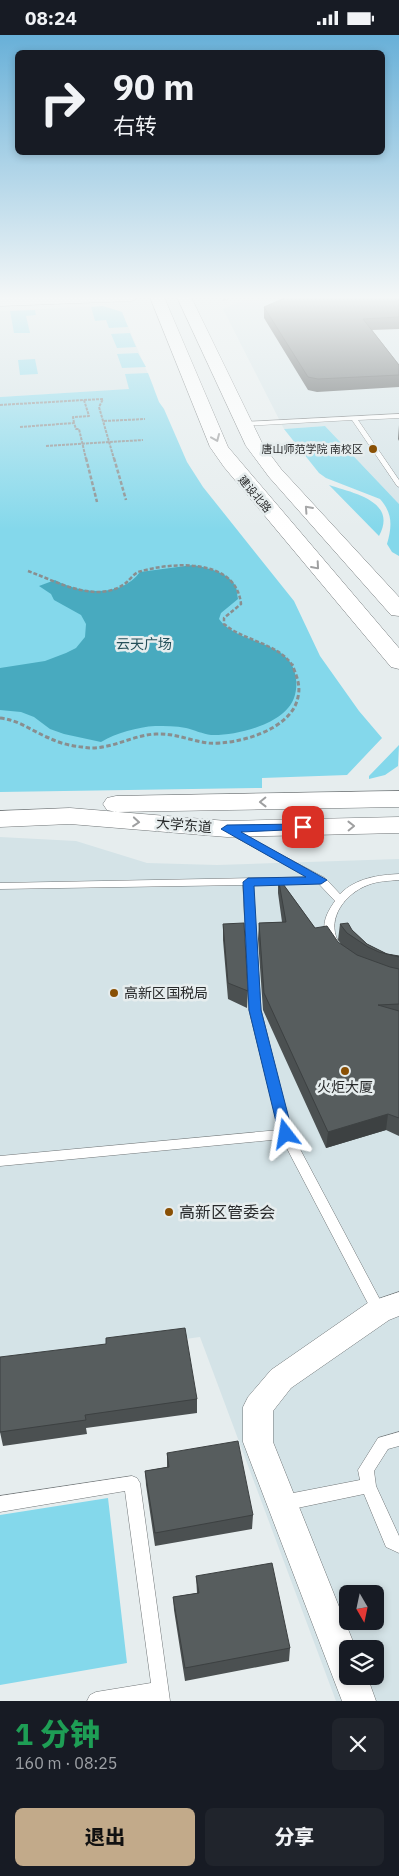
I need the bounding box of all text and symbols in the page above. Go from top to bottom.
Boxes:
text: 08:24 [25,6,77,30]
text: 90 m [113,64,195,110]
icon: right [30,70,95,135]
text: 右转 [113,111,157,140]
one-way arrow [209,433,220,442]
place label: 唐山师范学院 南校区 [261,442,363,456]
marker: 唐山师范学院 南校区 [367,443,379,455]
street label: 建设北路 [235,473,275,515]
one-way arrow [305,506,314,515]
one-way arrow [310,560,319,569]
park label: 云天广场 [116,635,172,653]
one-way arrow [259,797,266,807]
pin [282,806,324,848]
icon: arrive [289,813,317,841]
street label: 大学东道 [155,814,213,836]
one-way arrow [132,816,140,827]
one-way arrow [347,821,355,831]
place label: 高新区国税局 [124,984,208,1002]
marker: 高新区国税局 [108,987,120,999]
marker: 火炬大厦 [339,1065,351,1077]
place label: 火炬大厦 [317,1078,373,1096]
position arrow [259,1107,311,1159]
place label: 高新区管委会 [179,1202,275,1222]
marker: 高新区管委会 [163,1206,175,1218]
north arrow [339,1585,384,1630]
map controls [339,1585,384,1685]
button: layers [339,1640,384,1685]
text: 1 分钟 [15,1714,100,1753]
button: close [332,1718,384,1770]
text: 160 m · 08:25 [15,1753,117,1773]
button: 退出 [15,1808,195,1866]
button: 分享 [205,1808,384,1866]

